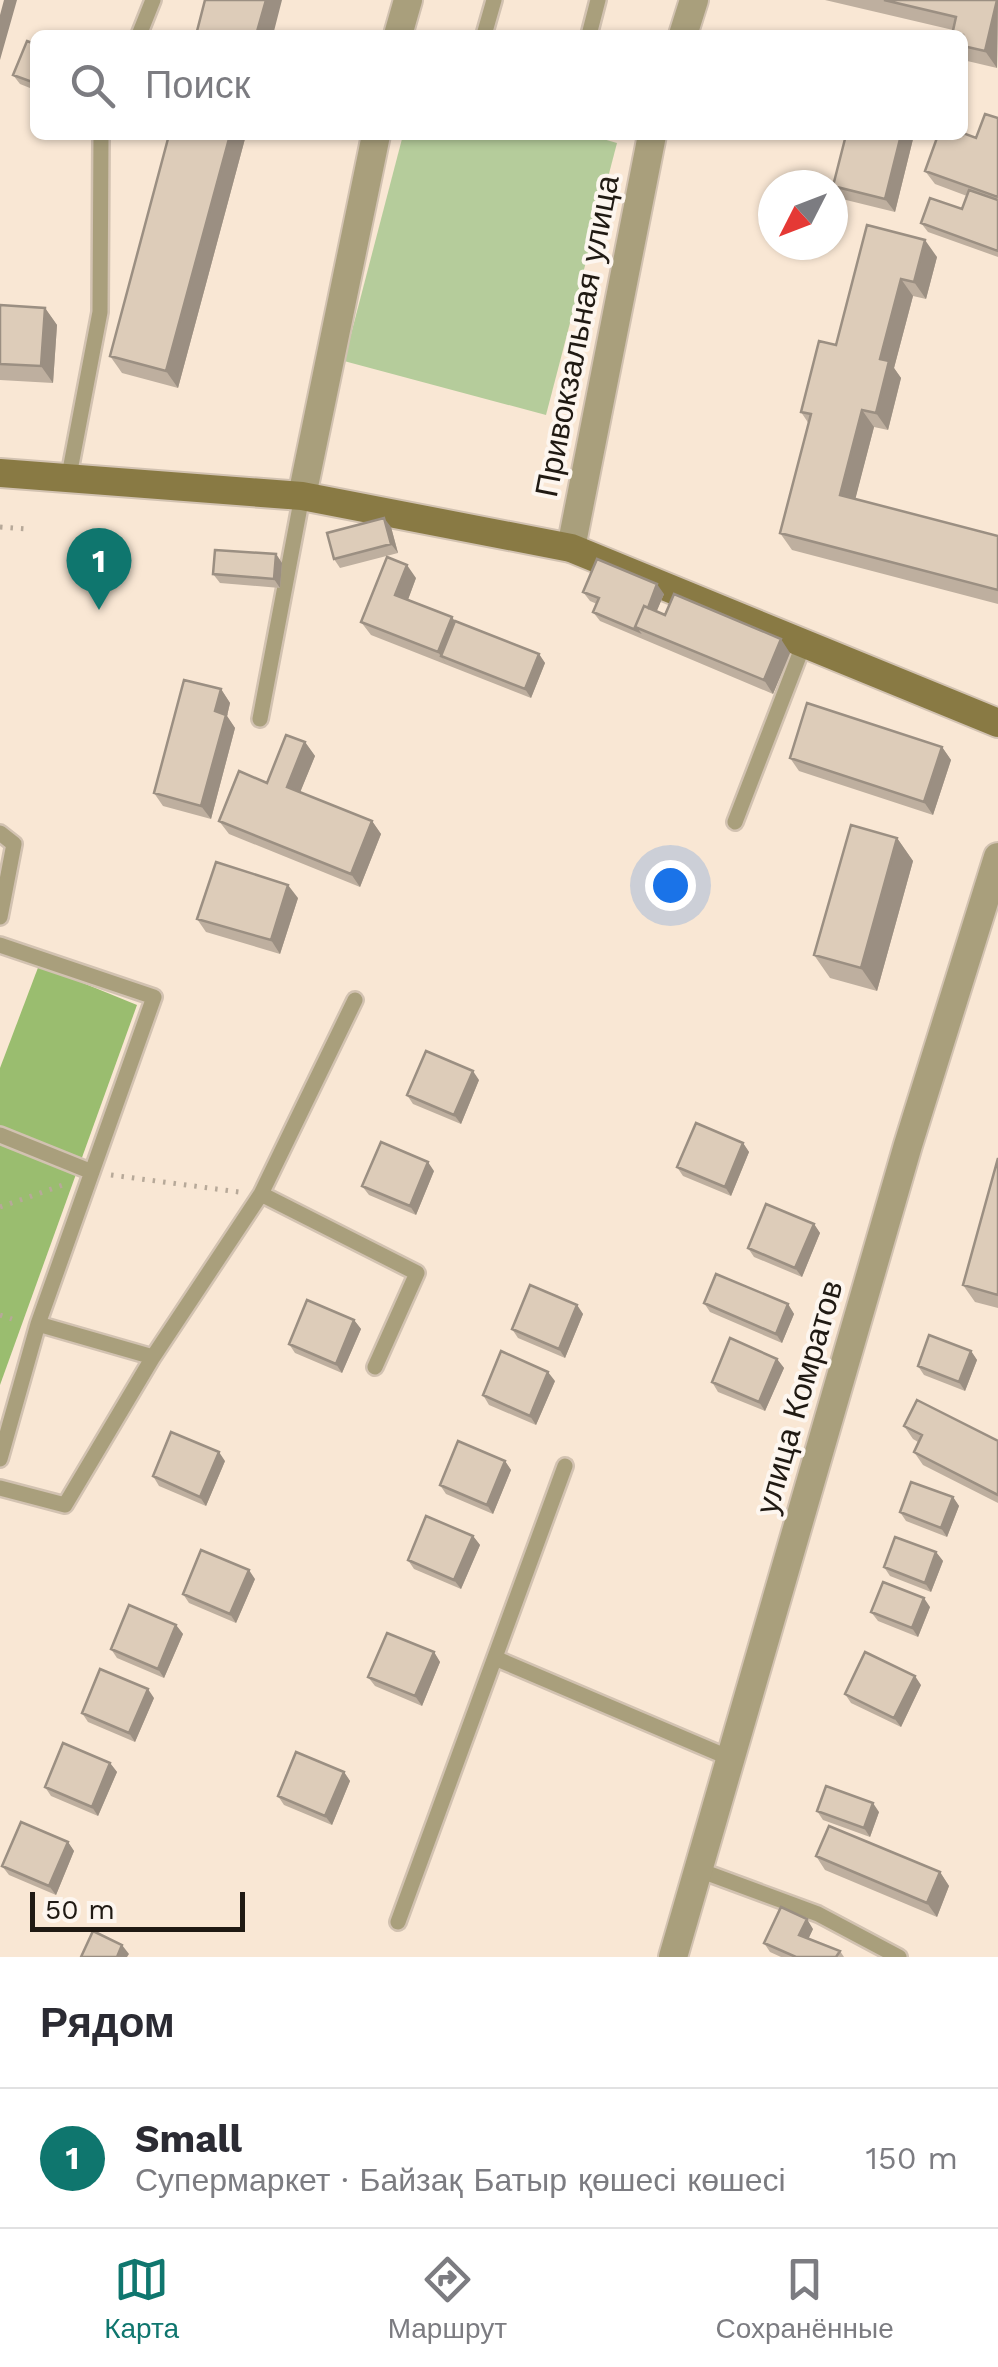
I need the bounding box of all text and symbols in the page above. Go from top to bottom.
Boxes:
search box [30,30,968,140]
icon: search [65,58,120,113]
text: Поиск [145,63,250,107]
north arrow [758,170,848,260]
street label: Привокзальная улица [527,172,627,500]
pin: 1 [66,528,132,610]
your location [645,860,696,911]
street label: улица Комратов [747,1276,851,1518]
scale bar [30,1887,245,1932]
text: 50 m [45,1893,115,1926]
text: Рядом [40,1998,175,2047]
text: Small [135,2117,242,2161]
text: 1 [66,2139,79,2177]
text: 150 m [866,2139,958,2177]
text: Супермаркет · Байзақ Батыр қөшесі көшесі [135,2161,786,2199]
tab: Карта [104,2252,179,2345]
tab: Маршрут [388,2252,507,2345]
tab: Сохранённые [715,2252,894,2345]

